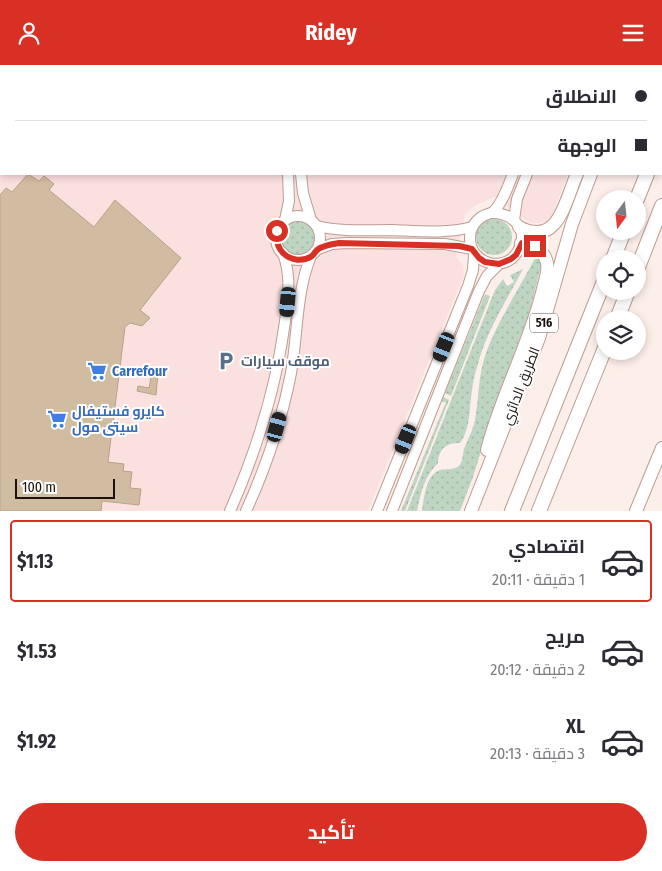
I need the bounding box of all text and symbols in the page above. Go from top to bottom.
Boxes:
icon: person [15,19,43,47]
text: Ridey [305,19,357,46]
icon: menu [619,19,647,47]
text: الانطلاق [546,85,617,108]
text: الوجهة [557,134,617,157]
north arrow [596,190,646,240]
map controls [596,190,646,360]
route start [266,220,288,242]
route end [524,235,546,257]
button: locate [596,250,646,300]
car [279,286,296,318]
button: layers [596,310,646,360]
road number: 516 [530,313,558,333]
car [431,330,456,364]
street label: الطريق الدائري [498,345,546,429]
parking icon: موقف سيارات [215,350,237,372]
place label: موقف سيارات [241,353,330,370]
supermarket icon: Carrefour [86,360,108,382]
place label: Carrefour [112,363,168,380]
place label: كايرو فستيفال سيتى مول [72,403,165,436]
supermarket icon: كايرو فستيفال سيتى مول [46,408,68,430]
car [265,411,288,443]
car [393,422,418,456]
scale bar [15,476,115,499]
text: 100 m [22,479,56,496]
text: اقتصادي [509,535,585,558]
icon: car [600,539,645,584]
text: $1.13 [17,550,53,573]
text: 1 دقيقة · 20:11 [492,570,585,589]
text: مريح [545,625,585,648]
icon: car [600,629,645,674]
text: $1.53 [17,640,57,663]
text: 2 دقيقة · 20:12 [490,660,585,679]
text: XL [566,715,585,738]
icon: car [600,719,645,764]
text: $1.92 [17,730,56,753]
text: 3 دقيقة · 20:13 [490,744,585,763]
button: تأكيد [15,803,647,861]

